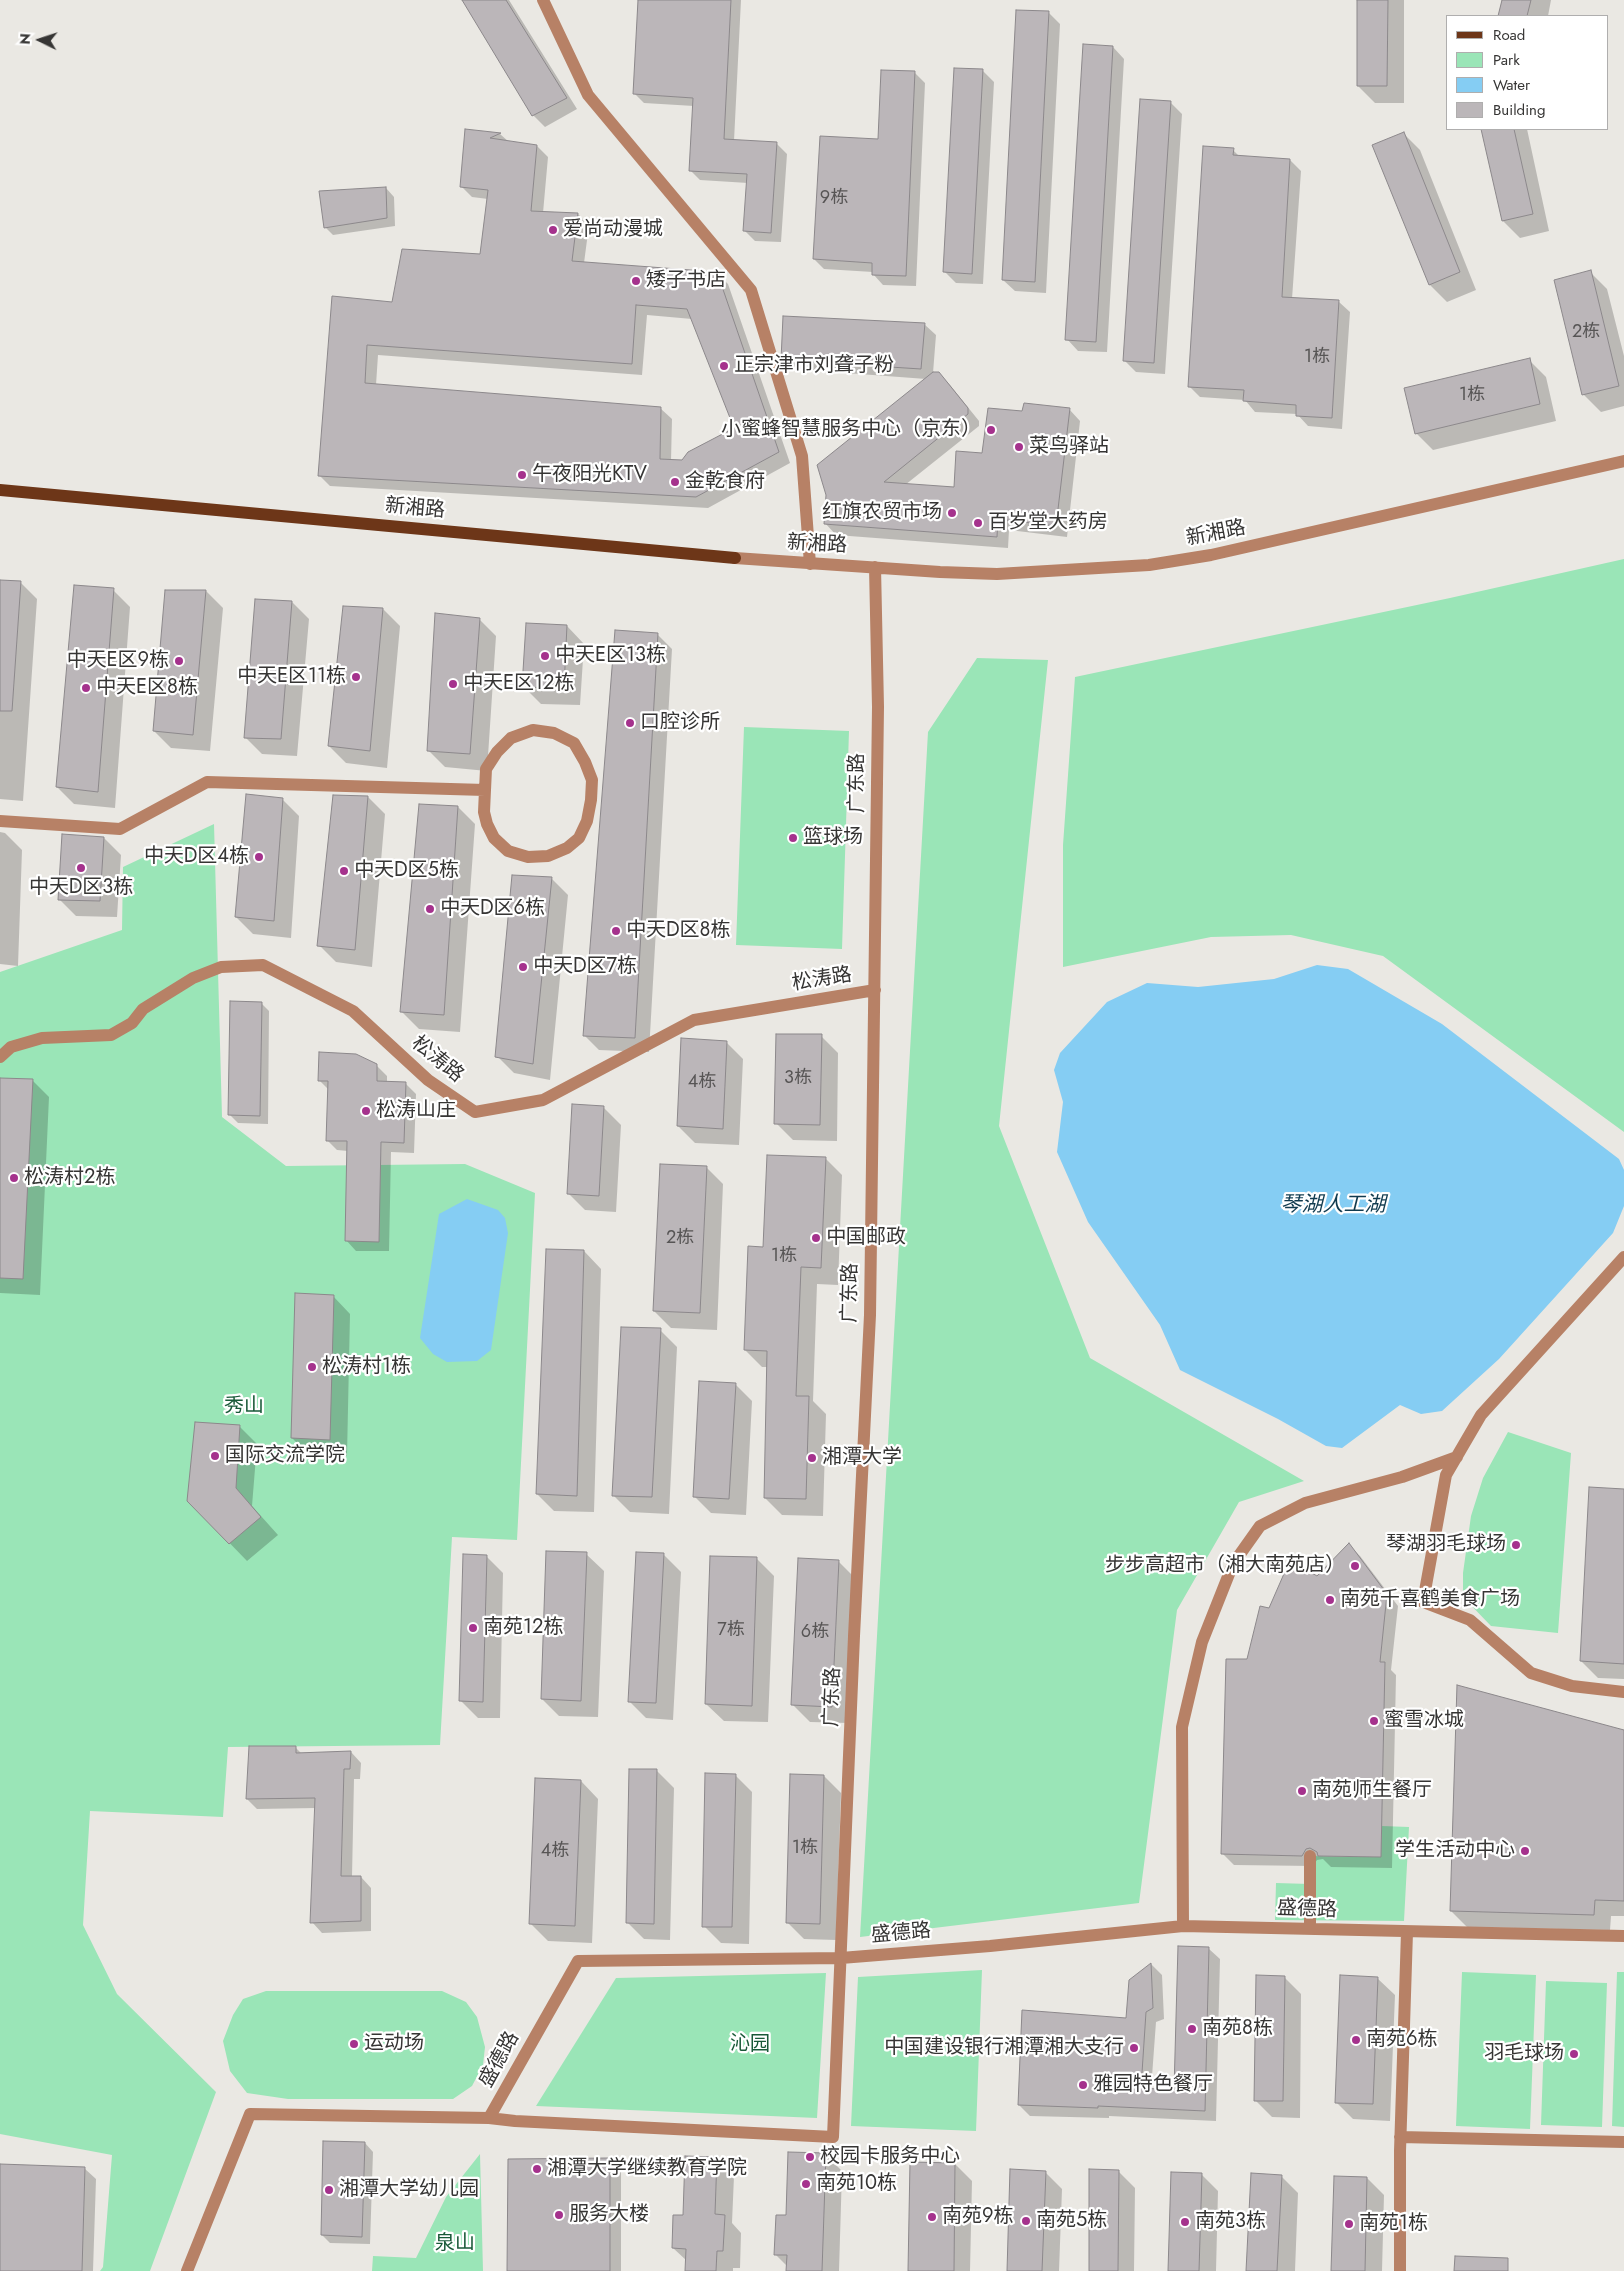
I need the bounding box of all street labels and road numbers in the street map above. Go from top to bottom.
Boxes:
street label: 新湘路 [384,494,446,524]
street label: 新湘路 [1184,516,1248,552]
street label: 新湘路 [786,531,848,559]
street label: 广东路 [846,753,870,813]
street label: 松涛路 [790,963,854,997]
street label: 松涛路 [406,1032,468,1088]
street label: 广东路 [838,1263,864,1323]
street label: 广东路 [820,1667,846,1727]
street label: 盛德路 [1277,1897,1337,1923]
street label: 盛德路 [870,1919,932,1949]
street label: 盛德路 [475,2028,525,2092]

